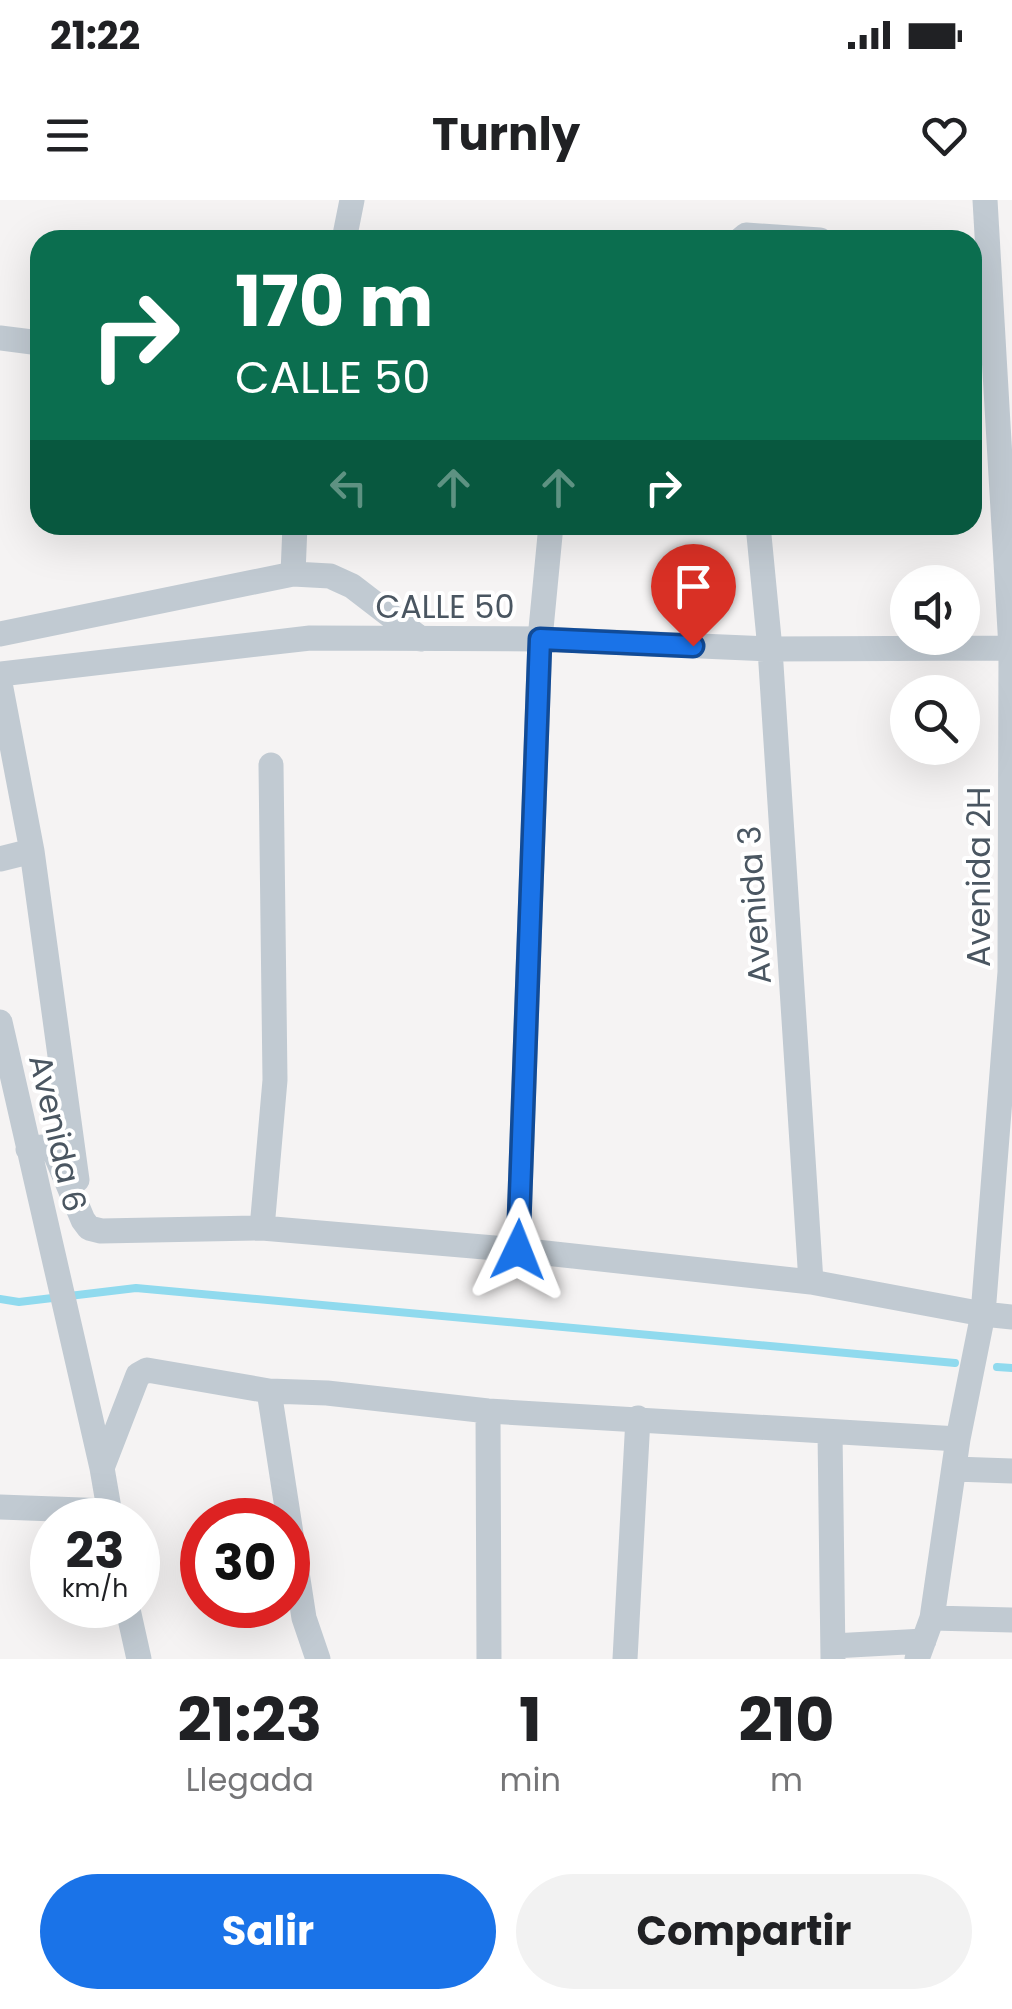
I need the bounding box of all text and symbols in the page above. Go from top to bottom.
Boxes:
text: 21:22 [50,9,140,62]
text: Turnly [432,103,580,166]
icon: menu [40,108,95,163]
icon: heart [917,108,972,163]
text: 170 m [235,252,433,351]
icon: right [70,270,200,400]
text: CALLE 50 [235,346,431,409]
icon: left [321,460,376,515]
icon: ahead [426,460,481,515]
icon: ahead [531,460,586,515]
icon: right [636,460,691,515]
pin [651,544,736,647]
icon: arrive [666,559,721,614]
map controls [890,565,980,765]
button: sound [890,565,980,655]
street label: CALLE 50 [375,584,515,629]
button: search [890,675,980,765]
street label: Avenida 2H [956,787,1001,967]
street label: Avenida 3 [726,824,782,986]
street label: Avenida 6 [18,1050,98,1216]
position arrow [466,1198,570,1302]
speed limit sign: 30 [180,1498,310,1628]
text: 23 [66,1515,124,1586]
text: km/h [62,1571,128,1606]
text: 21:23 [178,1678,322,1762]
text: 1 [519,1678,542,1762]
text: 210 [738,1678,834,1762]
text: Llegada [186,1757,314,1802]
text: min [500,1757,561,1802]
text: m [770,1757,803,1802]
button: Salir [40,1874,496,1989]
button: Compartir [516,1874,972,1989]

